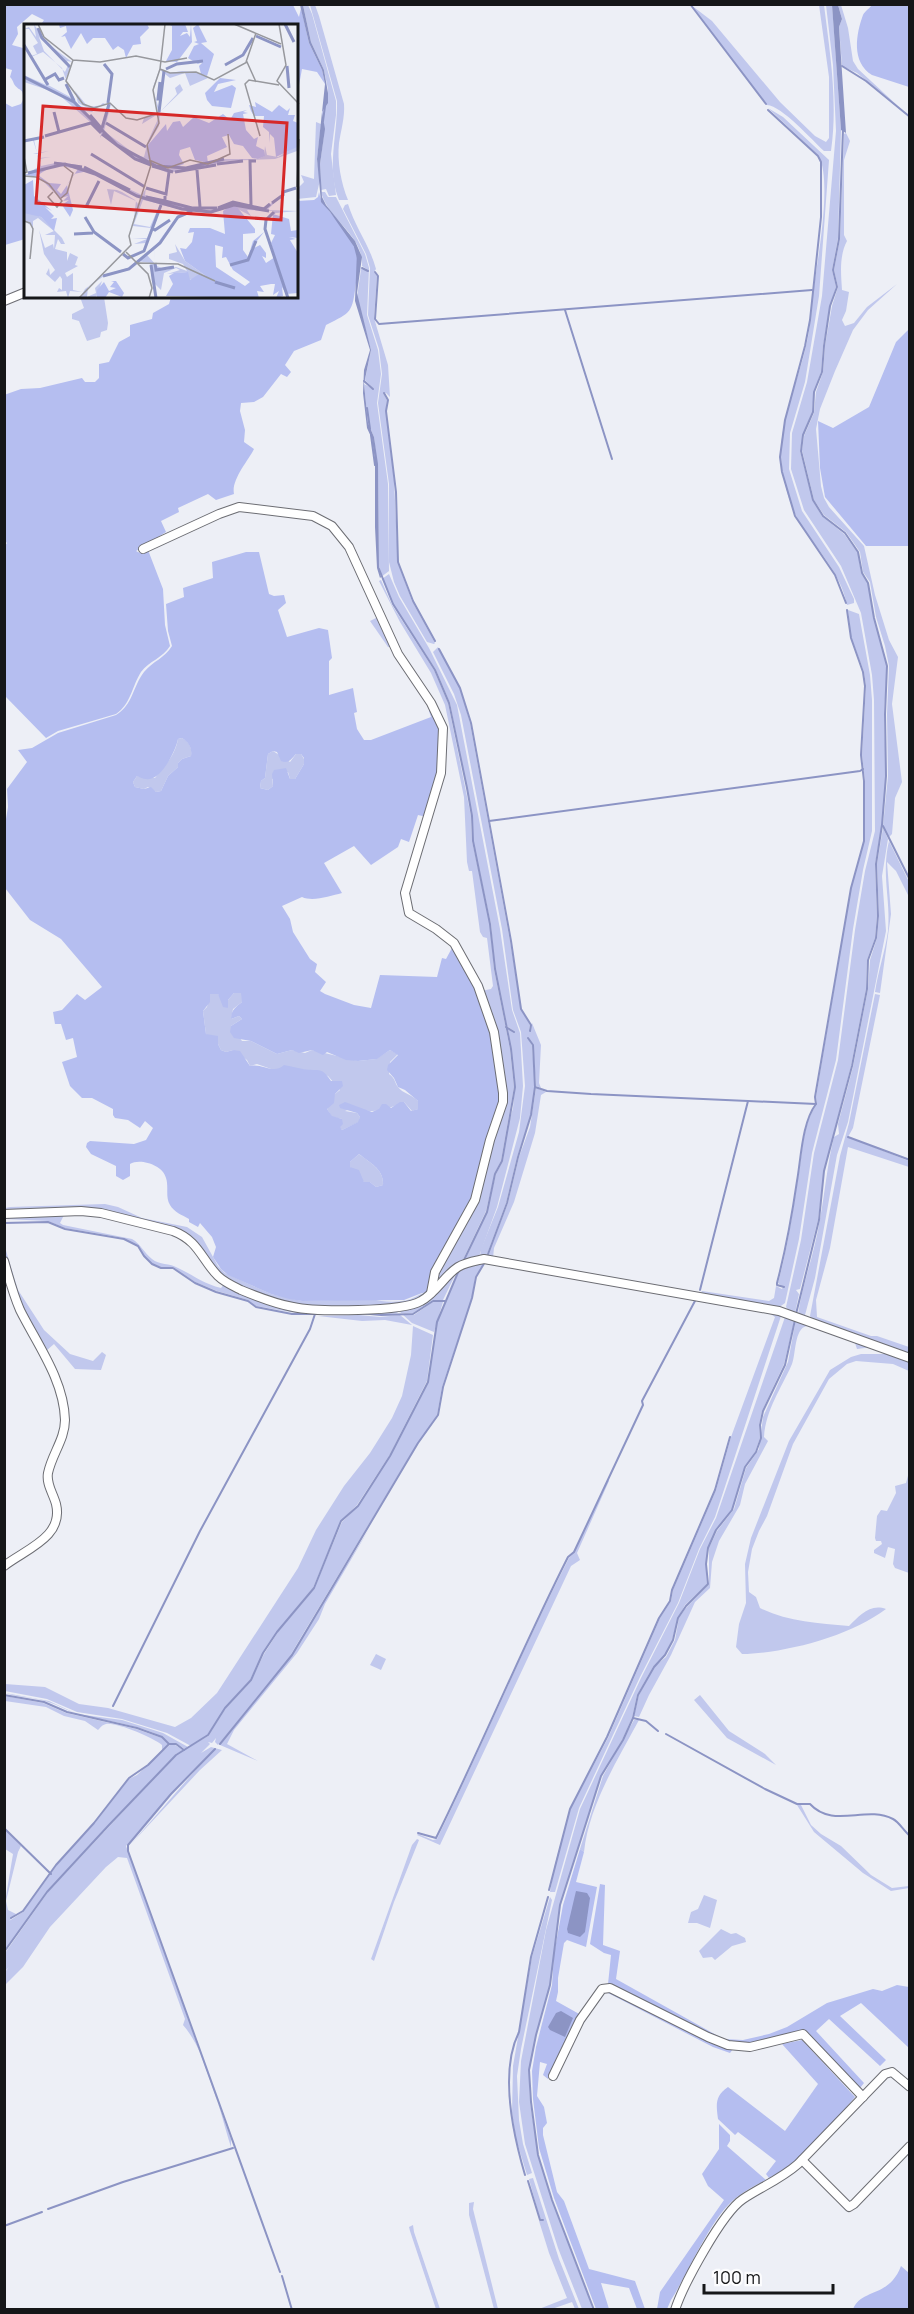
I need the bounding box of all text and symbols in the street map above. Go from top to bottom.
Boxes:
inset map [24,24,298,298]
scale bar [704,2257,833,2295]
text: 100 m [713,2265,761,2289]

